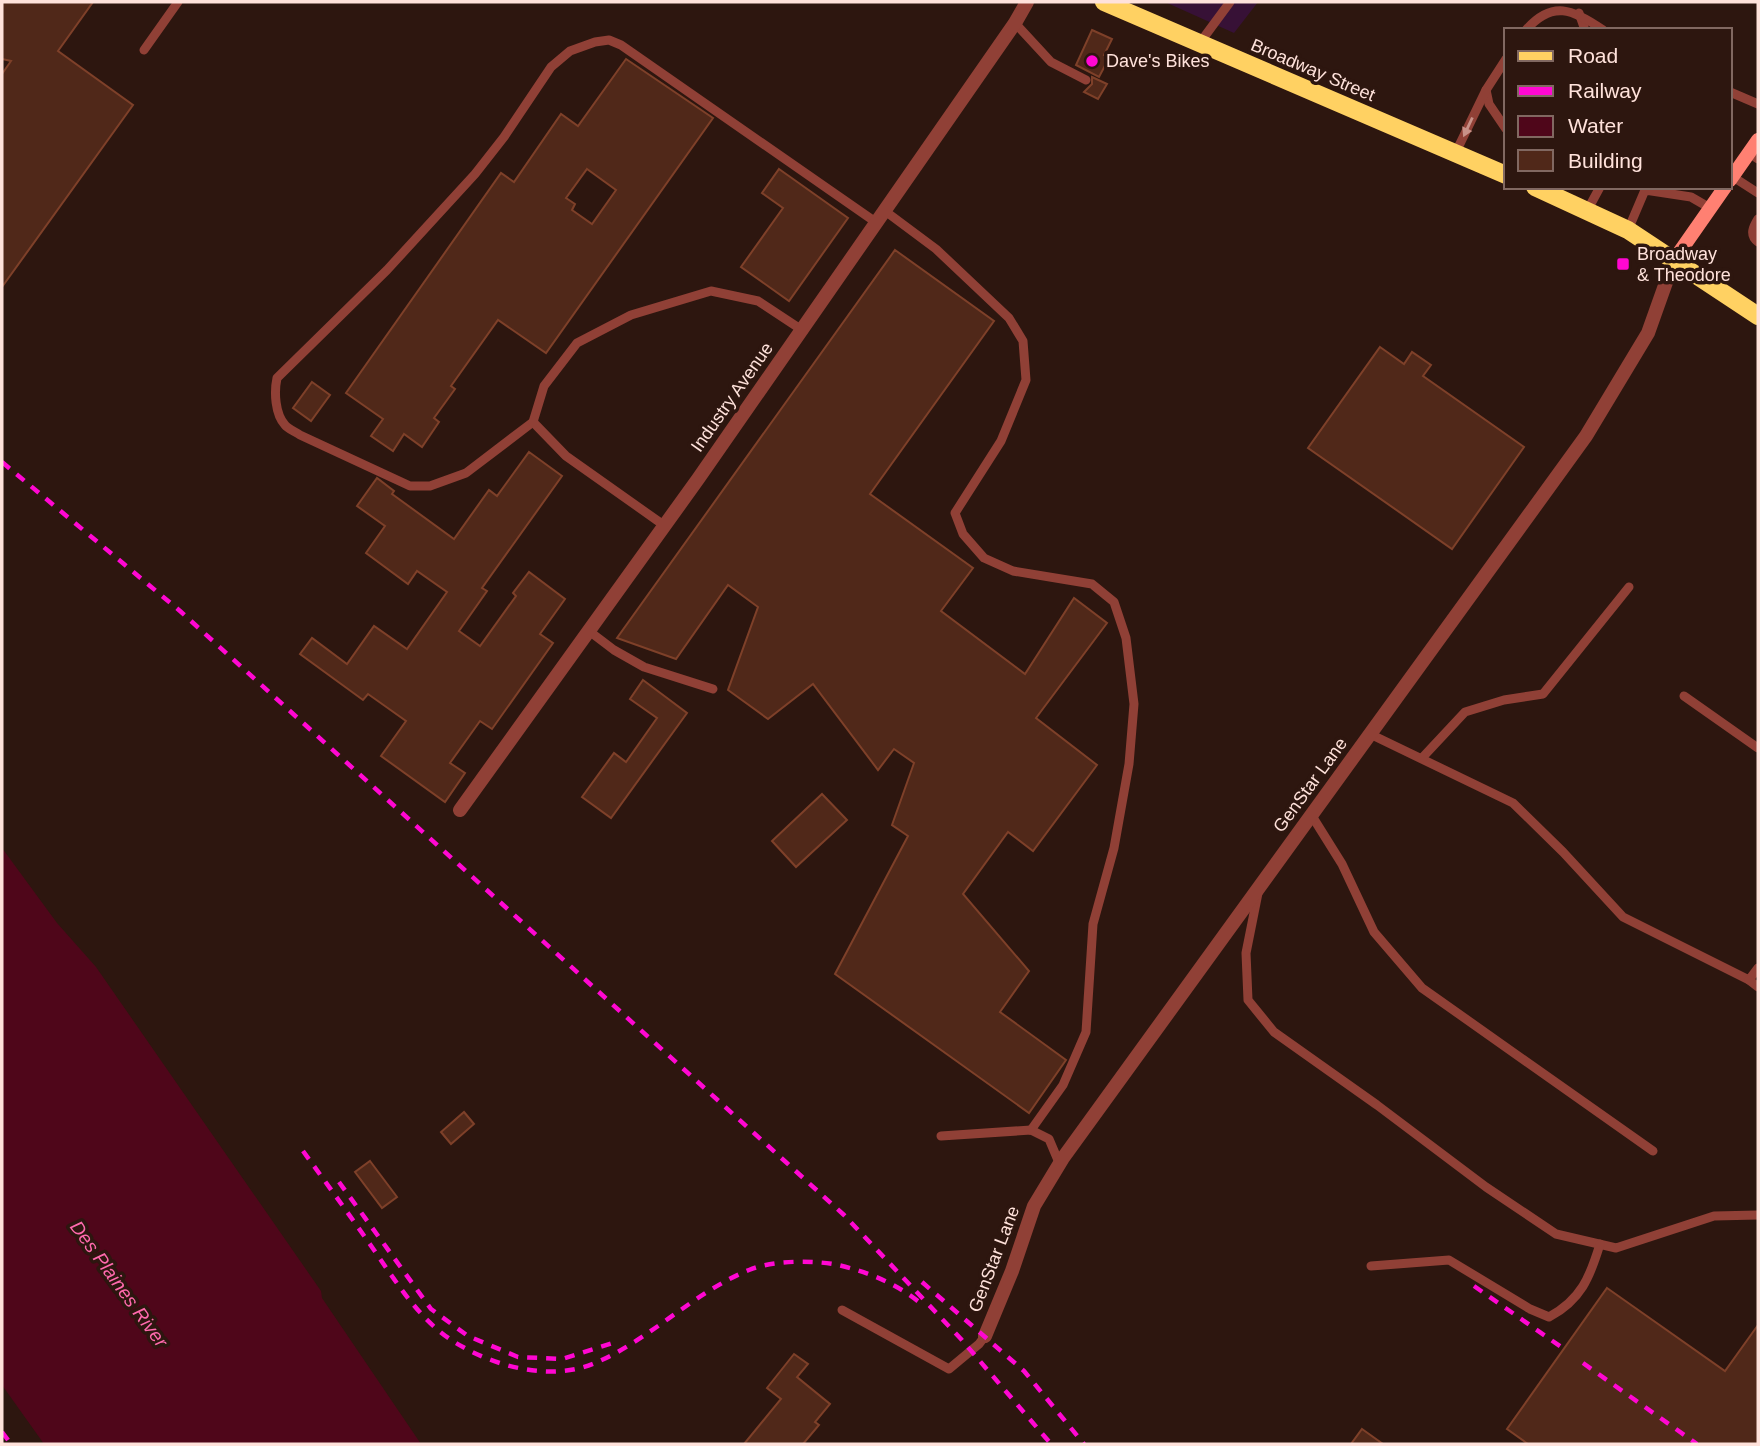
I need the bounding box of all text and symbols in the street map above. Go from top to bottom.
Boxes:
legend [1504,28,1732,189]
street label: Broadway Street [1248,35,1378,105]
text: Road [1568,44,1618,67]
place label: Dave's Bikes [1106,51,1209,71]
marker: Dave's Bikes [1084,53,1100,69]
text: Railway [1568,79,1642,102]
text: Water [1568,114,1623,137]
one-way arrow [1462,117,1474,137]
text: Building [1568,149,1643,172]
place label: Broadway & Theodore [1637,244,1731,285]
marker: Broadway & Theodore [1615,256,1631,272]
street label: Industry Avenue [687,339,777,455]
street label: GenStar Lane [1269,734,1351,836]
street label: GenStar Lane [965,1203,1023,1315]
water label: Des Plaines River [66,1217,172,1352]

